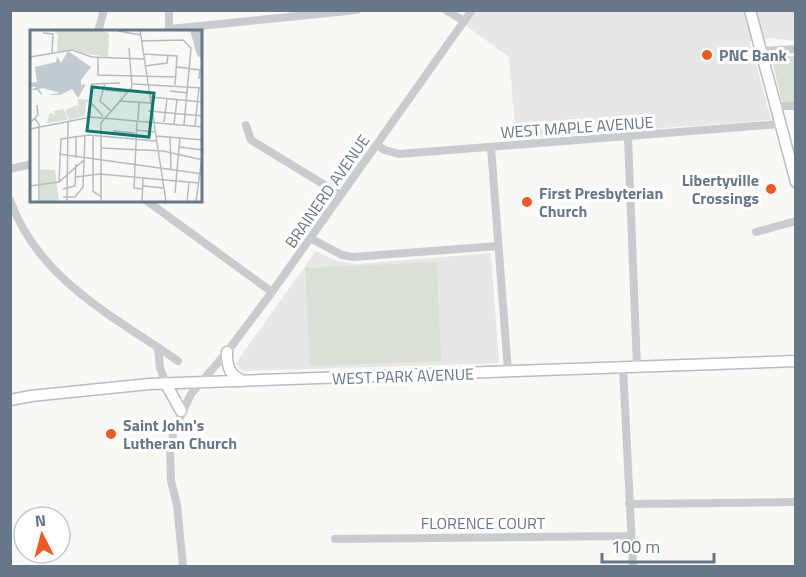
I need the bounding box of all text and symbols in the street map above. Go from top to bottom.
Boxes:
inset map [30,30,202,202]
place label: PNC Bank [719,43,787,67]
marker: PNC Bank [700,48,714,62]
street label: WEST MAPLE AVENUE [500,110,654,144]
street label: BRAINERD AVENUE [279,129,375,253]
place label: Libertyville Crossings [682,168,759,210]
place label: First Presbyterian Church [539,181,663,223]
marker: Libertyville Crossings [764,182,778,196]
marker: First Presbyterian Church [520,195,534,209]
street label: WEST PARK AVENUE [332,362,474,390]
place label: Saint John's Lutheran Church [123,413,237,455]
marker: Saint John's Lutheran Church [104,427,118,441]
north arrow [12,505,72,565]
text: N [34,508,47,533]
street label: FLORENCE COURT [421,511,546,535]
scale bar [602,526,714,564]
text: 100 m [611,533,660,560]

